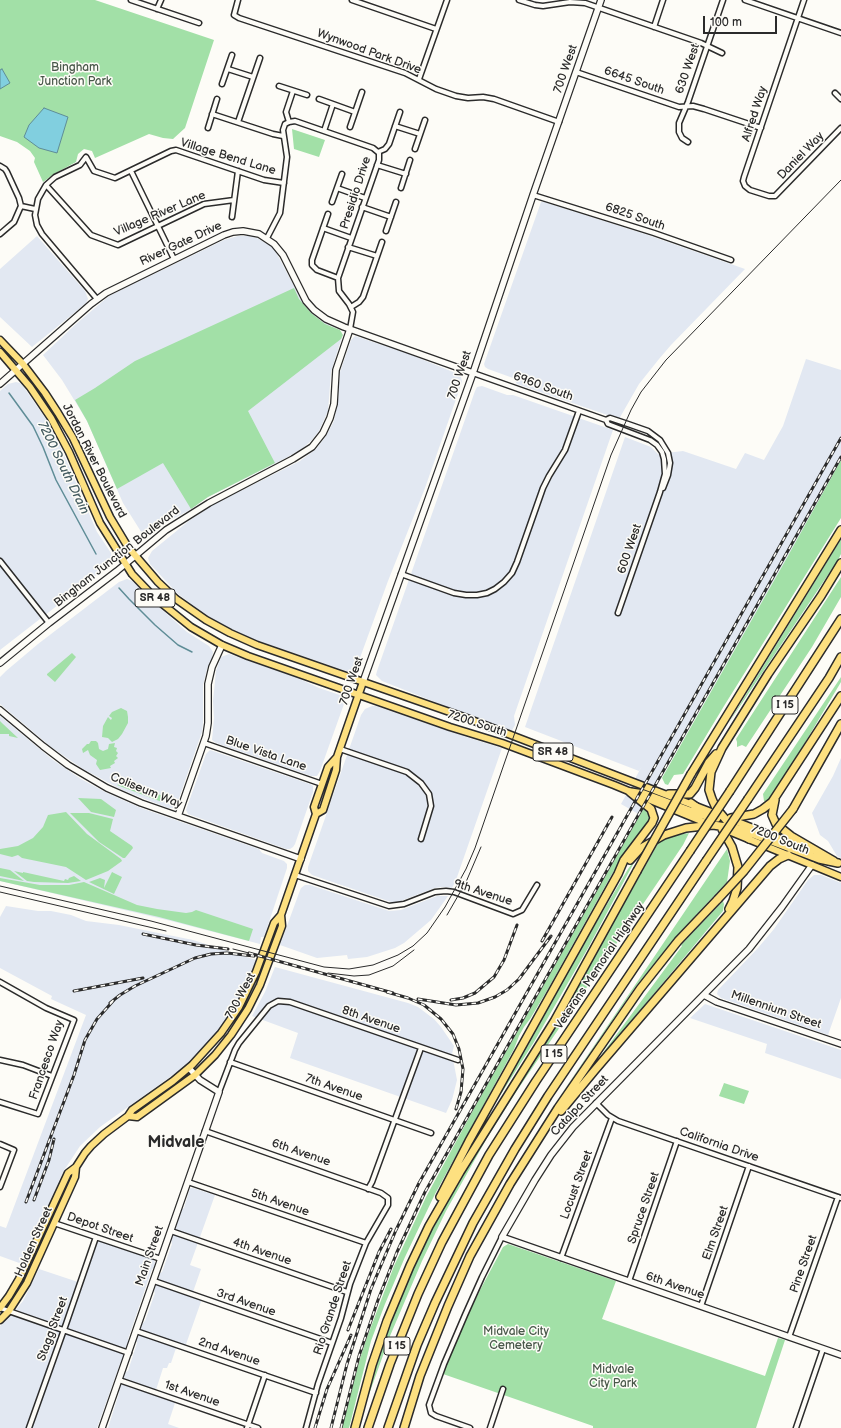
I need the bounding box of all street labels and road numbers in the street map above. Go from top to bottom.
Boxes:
street label: Wynwood Park Drive [315,26,423,78]
street label: 630 West [673,42,703,96]
street label: 700 West [551,43,581,95]
street label: 6645 South [602,64,666,98]
street label: Alfred Way [739,84,771,144]
street label: Daniel Way [775,129,827,183]
street label: Village Bend Lane [179,136,277,178]
street label: Presidio Drive [337,155,375,231]
street label: Village River Lane [112,188,208,240]
street label: 6825 South [603,200,667,234]
street label: River Gate Drive [138,219,224,269]
street label: 700 West [445,349,475,401]
street label: 6960 South [511,369,575,405]
street label: Jordan River Boulevard [59,401,129,521]
street label: Bingham Junction Boulevard [51,504,183,610]
street label: 600 West [615,522,645,576]
road number: SR 48 [135,589,175,607]
street label: 700 West [337,655,367,707]
road number: I 15 [772,696,798,714]
street label: 7200 South [446,708,508,740]
street label: Blue Vista Lane [224,733,308,775]
road number: SR 48 [533,743,573,761]
street label: Coliseum Way [108,770,184,812]
street label: 7200 South [749,822,811,858]
street label: 9th Avenue [452,877,514,909]
street label: Veterans Memorial Highway [552,900,648,1032]
street label: 700 West [223,970,259,1022]
street label: Millennium Street [729,988,823,1032]
street label: 8th Avenue [340,1003,402,1037]
street label: Francesco Way [27,1018,67,1102]
road number: I 15 [541,1045,567,1063]
street label: 7th Avenue [303,1071,365,1105]
street label: Catalpa Street [548,1073,612,1139]
street label: California Drive [677,1125,761,1165]
street label: 6th Avenue [270,1136,332,1170]
street label: Locust Street [558,1149,596,1221]
street label: Spruce Street [625,1170,663,1246]
street label: 5th Avenue [249,1186,311,1220]
street label: Elm Street [700,1204,732,1262]
street label: Holden Street [12,1205,56,1279]
street label: Depot Street [65,1210,135,1246]
street label: Main Street [133,1224,167,1288]
street label: Pine Street [787,1233,821,1295]
street label: 4th Avenue [231,1235,293,1269]
street label: Rio Grande Street [311,1259,355,1357]
street label: 6th Avenue [644,1269,706,1303]
street label: 3rd Avenue [214,1286,278,1320]
street label: Stagg Street [35,1295,71,1363]
street label: 2nd Avenue [196,1335,262,1369]
road number: I 15 [384,1337,410,1355]
street label: 1st Avenue [162,1378,222,1410]

